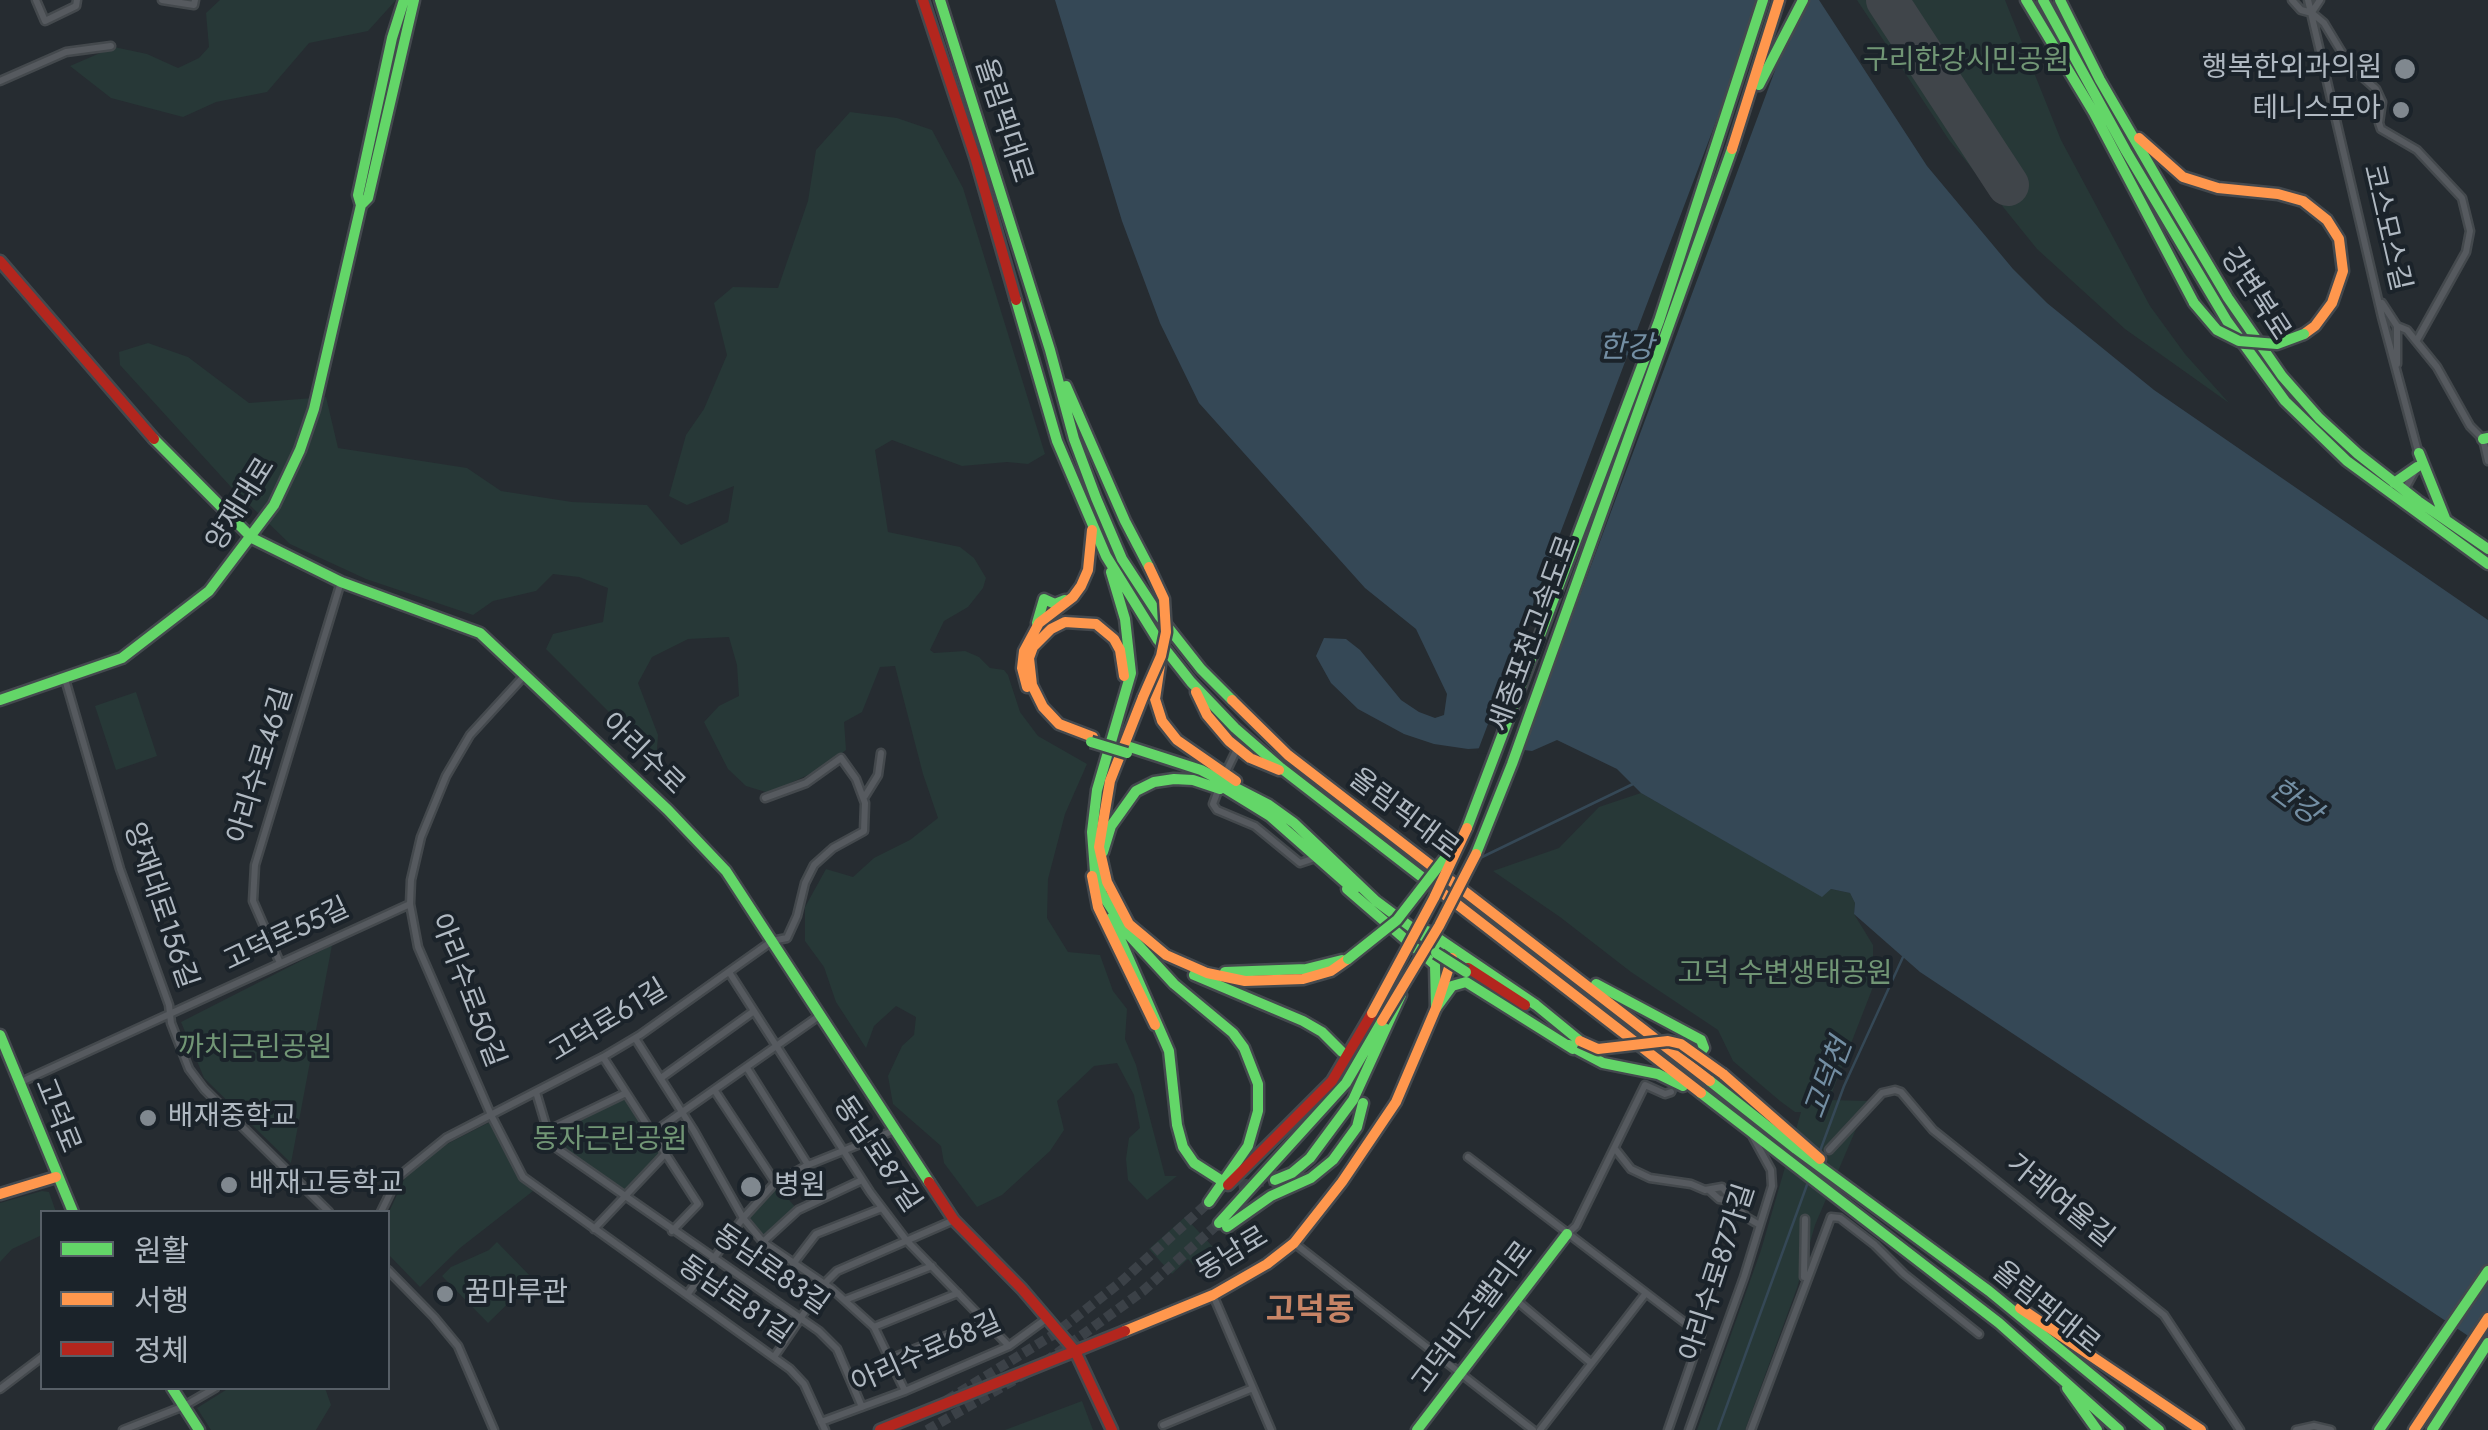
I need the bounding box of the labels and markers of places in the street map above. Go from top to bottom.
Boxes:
place label: 행복한외과의원 [2202,52,2382,86]
marker: 행복한외과의원 [2392,56,2418,82]
place label: 테니스모아 [2252,93,2381,127]
marker: 테니스모아 [2390,99,2412,121]
place label: 배재중학교 [168,1101,297,1135]
marker: 배재중학교 [137,1107,159,1129]
place label: 배재고등학교 [249,1168,404,1202]
place label: 병원 [774,1170,826,1204]
marker: 배재고등학교 [218,1174,240,1196]
marker: 병원 [738,1174,764,1200]
place label: 꿈마루관 [465,1277,568,1311]
marker: 꿈마루관 [434,1283,456,1305]

